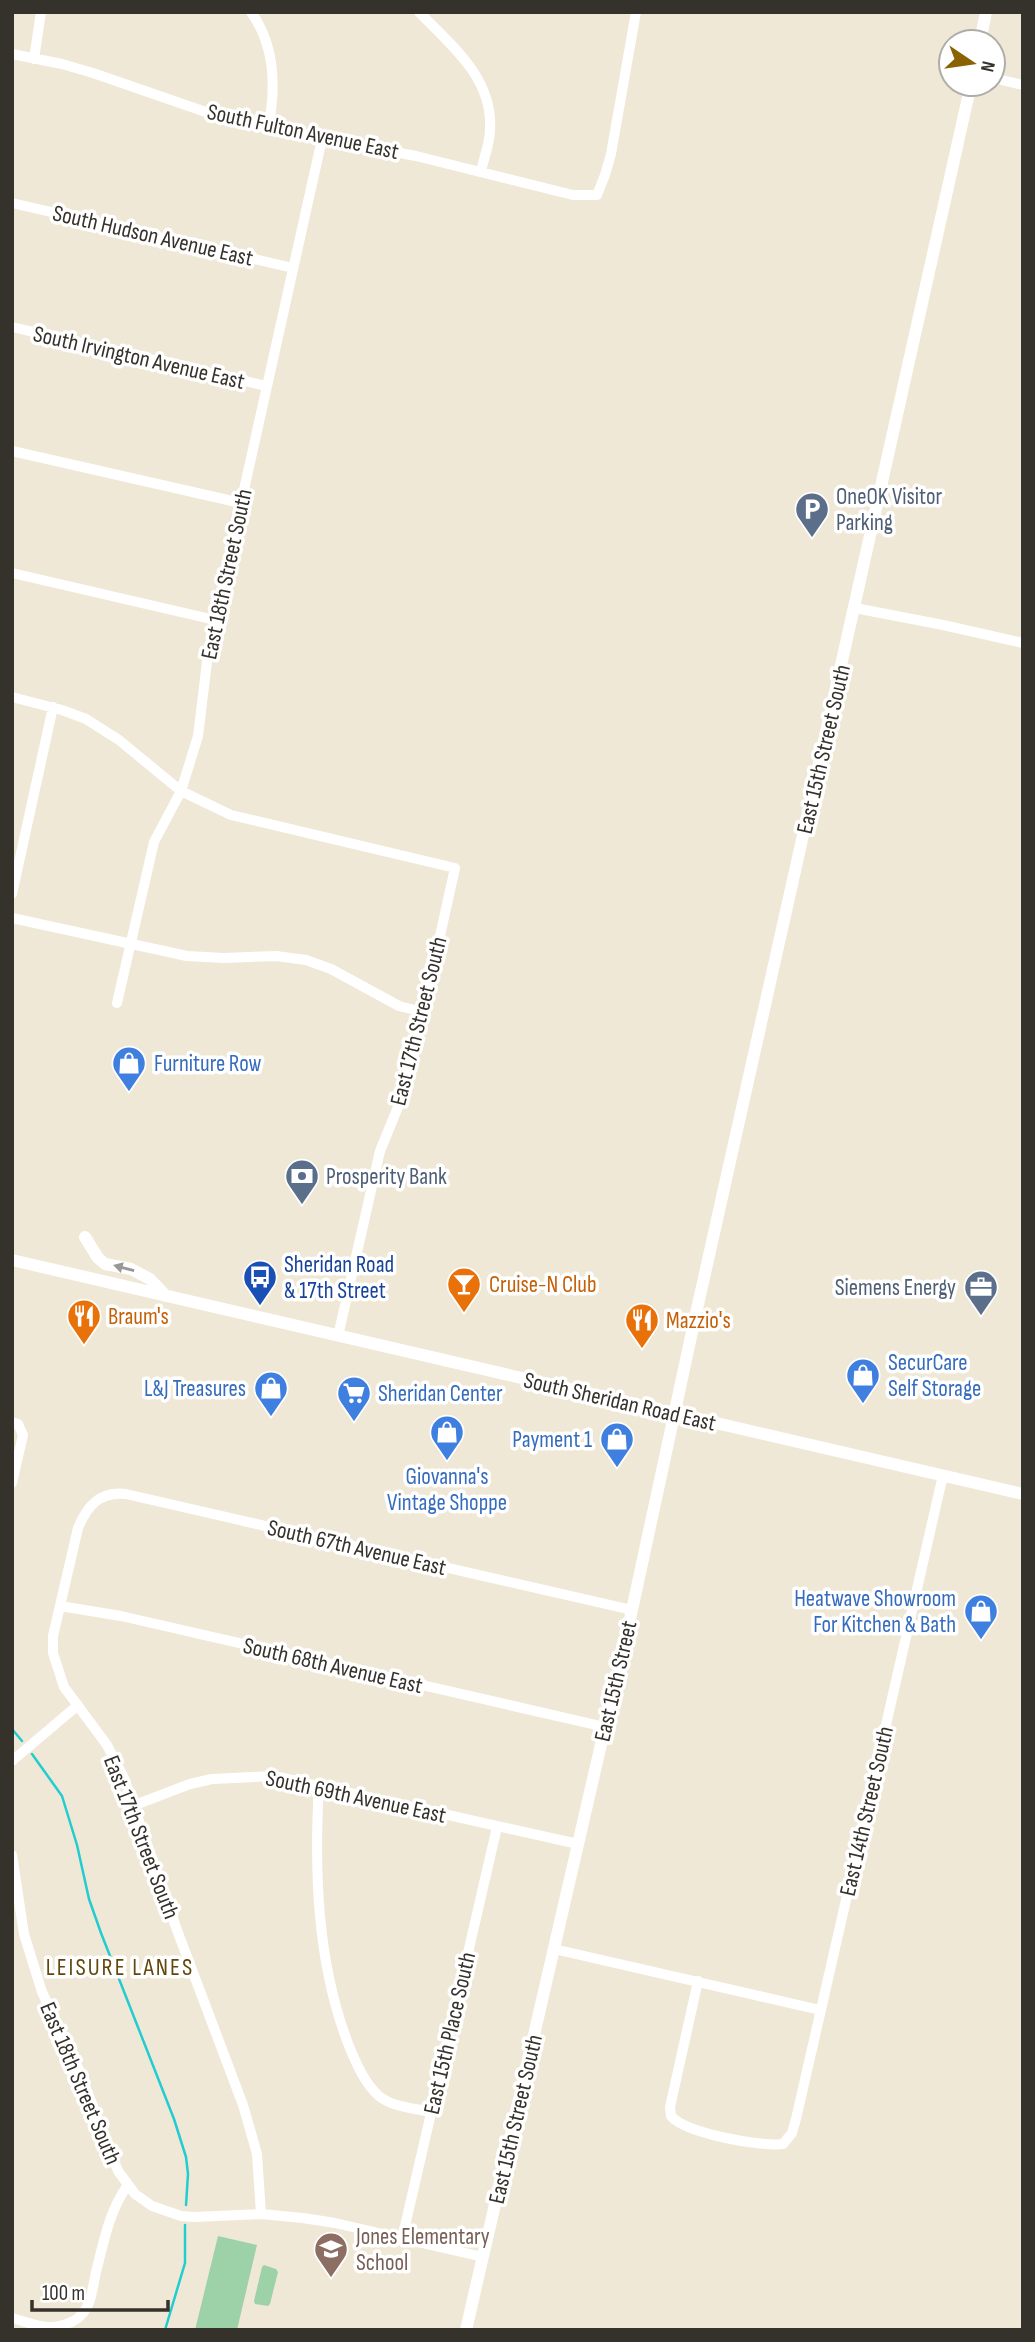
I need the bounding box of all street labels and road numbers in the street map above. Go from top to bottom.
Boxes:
street label: South Fulton Avenue East [204,98,401,166]
street label: South Hudson Avenue East [50,199,256,273]
street label: South Irvington Avenue East [30,320,247,396]
street label: East 18th Street South [195,486,259,662]
street label: East 15th Street South [791,662,857,837]
street label: East 17th Street South [384,934,453,1109]
street label: South Sheridan Road East [521,1366,719,1438]
street label: South 67th Avenue East [265,1514,449,1582]
street label: East 15th Street [588,1618,643,1744]
street label: South 68th Avenue East [240,1632,425,1700]
street label: East 14th Street South [834,1724,900,1899]
street label: East 17th Street South [97,1752,185,1923]
street label: South 69th Avenue East [263,1764,448,1830]
street label: East 15th Place South [418,1949,482,2117]
street label: East 18th Street South [33,1998,127,2169]
street label: East 15th Street South [483,2032,549,2207]

